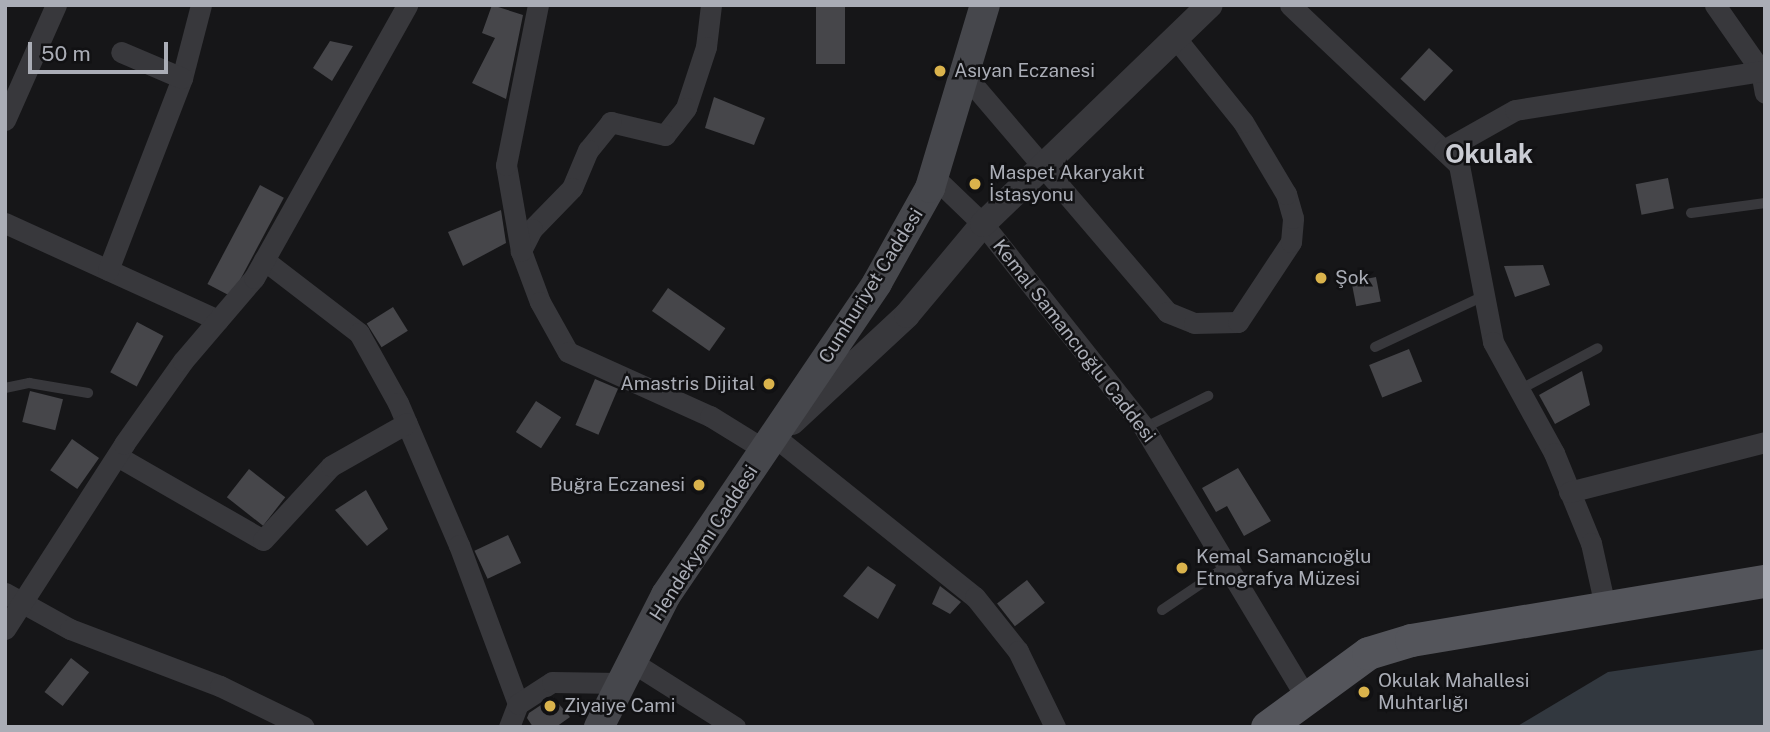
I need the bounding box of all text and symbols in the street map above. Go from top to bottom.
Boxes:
scale bar [32,28,172,72]
text: 50 m [41,41,91,66]
place label: Asıyan Eczanesi [954,60,1095,82]
marker: Asıyan Eczanesi [932,63,948,79]
district label: Okulak [1445,138,1533,170]
place label: Maspet Akaryakıt İstasyonu [989,162,1145,206]
marker: Maspet Akaryakıt İstasyonu [967,176,983,192]
street label: Cumhuriyet Caddesi [814,204,928,368]
street label: Kemal Samancıoğlu Caddesi [988,235,1160,447]
place label: Şok [1335,267,1369,289]
marker: Şok [1313,270,1329,286]
place label: Amastris Dijital [620,373,755,395]
marker: Amastris Dijital [761,376,777,392]
street label: Hendekyanı Caddesi [645,461,763,625]
place label: Buğra Eczanesi [550,474,685,496]
marker: Buğra Eczanesi [691,477,707,493]
place label: Kemal Samancıoğlu Etnografya Müzesi [1196,546,1371,590]
marker: Kemal Samancıoğlu Etnografya Müzesi [1174,560,1190,576]
place label: Okulak Mahallesi Muhtarlığı [1378,670,1529,714]
marker: Okulak Mahallesi Muhtarlığı [1356,684,1372,700]
place label: Ziyaiye Cami [564,695,676,717]
marker: Ziyaiye Cami [542,698,558,714]

